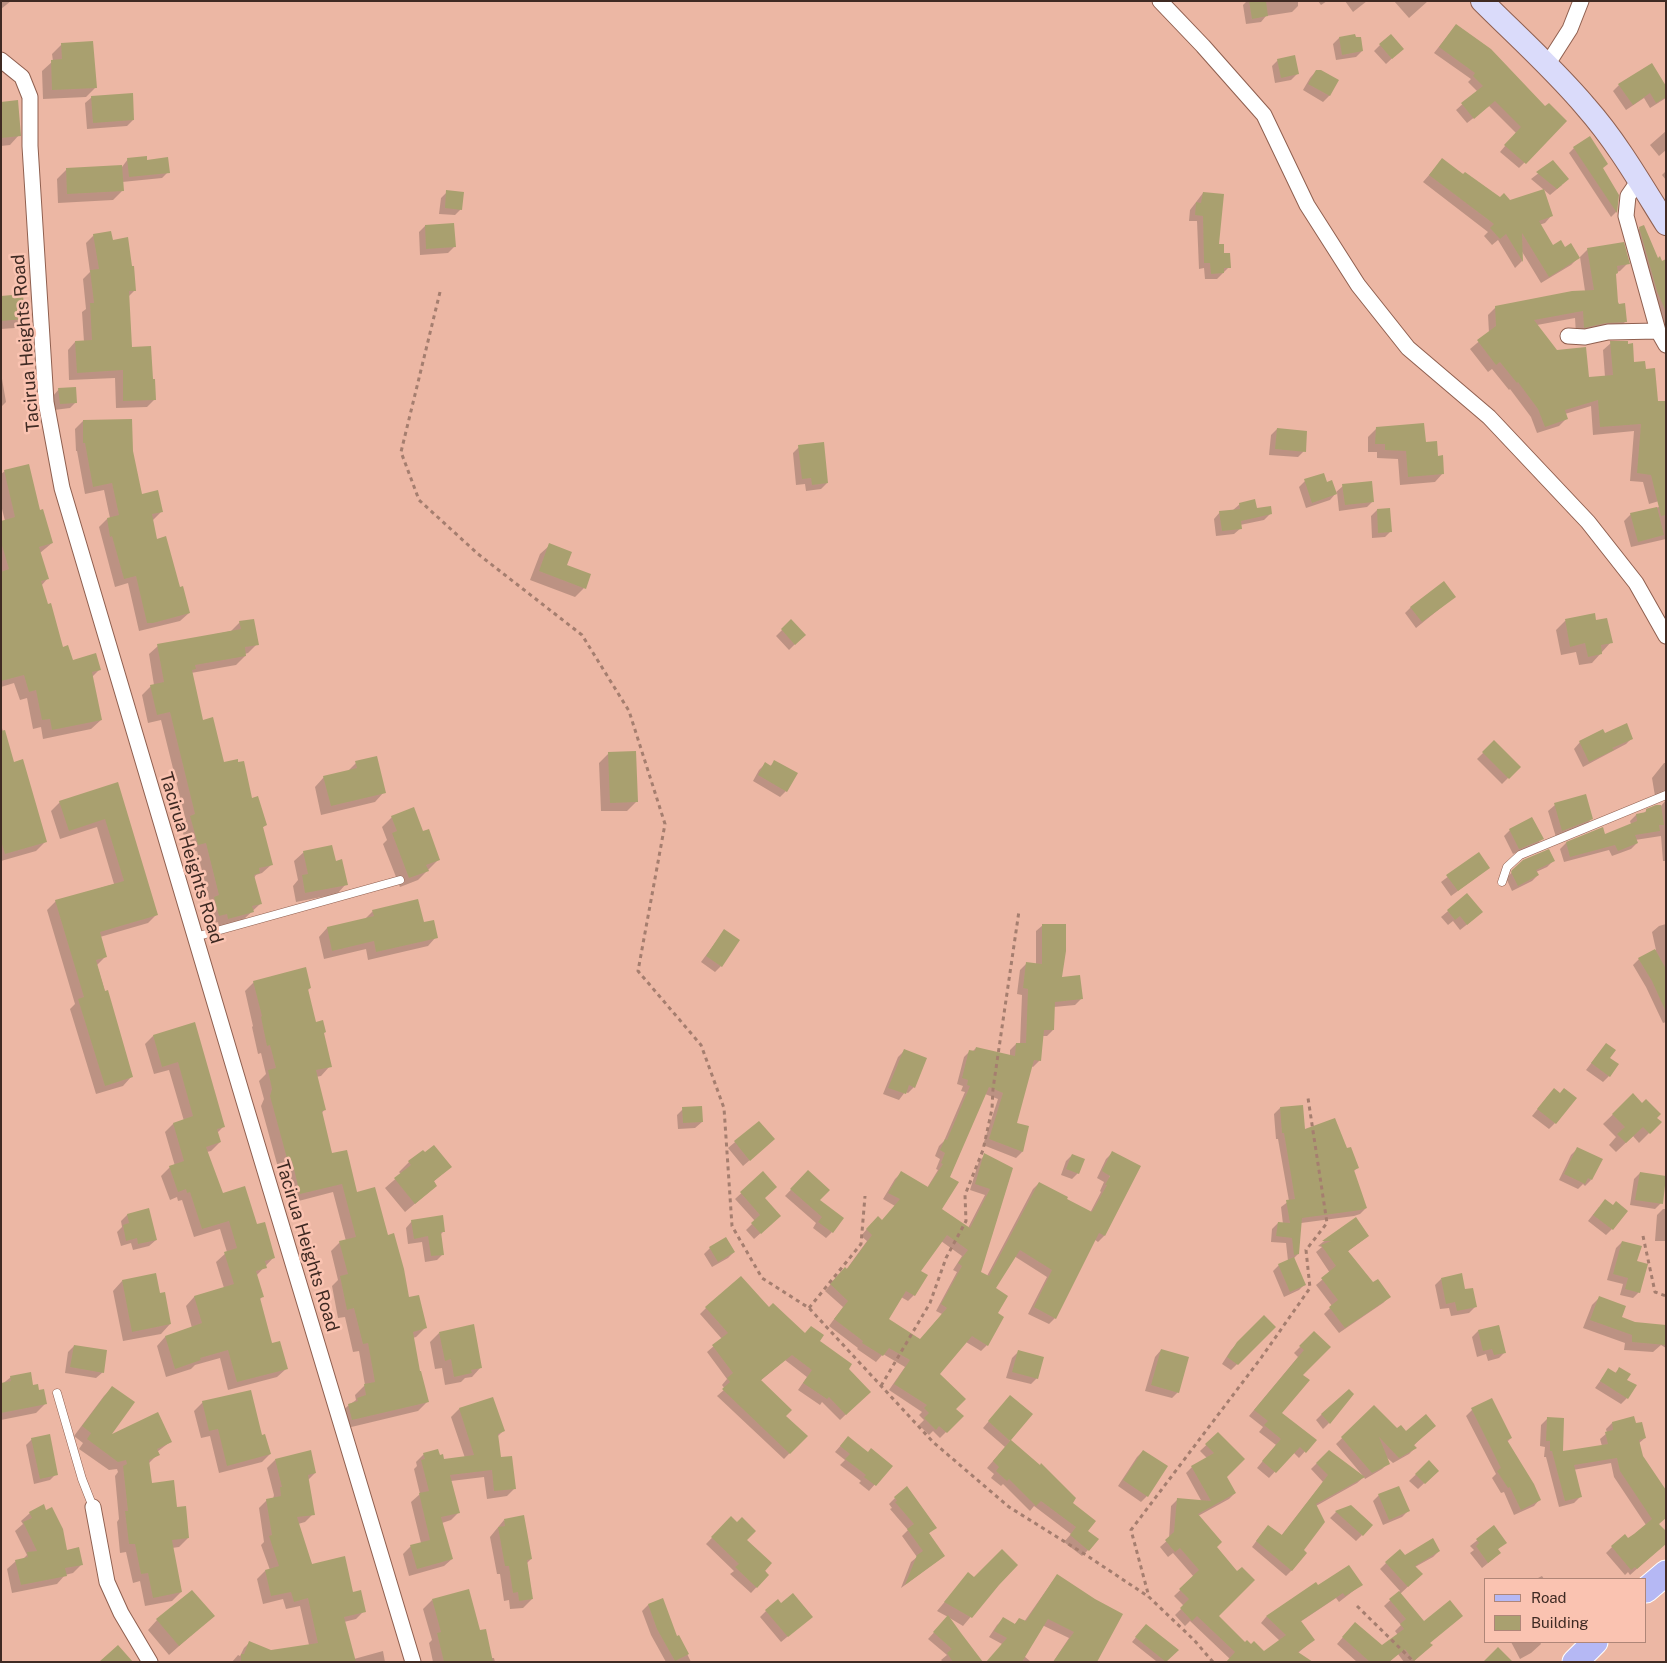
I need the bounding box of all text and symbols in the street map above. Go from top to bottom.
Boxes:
street label: Tacirua Heights Road [7,253,45,433]
street label: Tacirua Heights Road [155,770,227,946]
street label: Tacirua Heights Road [271,1158,343,1334]
legend [1484,1578,1647,1643]
text: Road [1531,1589,1567,1606]
text: Building [1531,1614,1589,1631]

